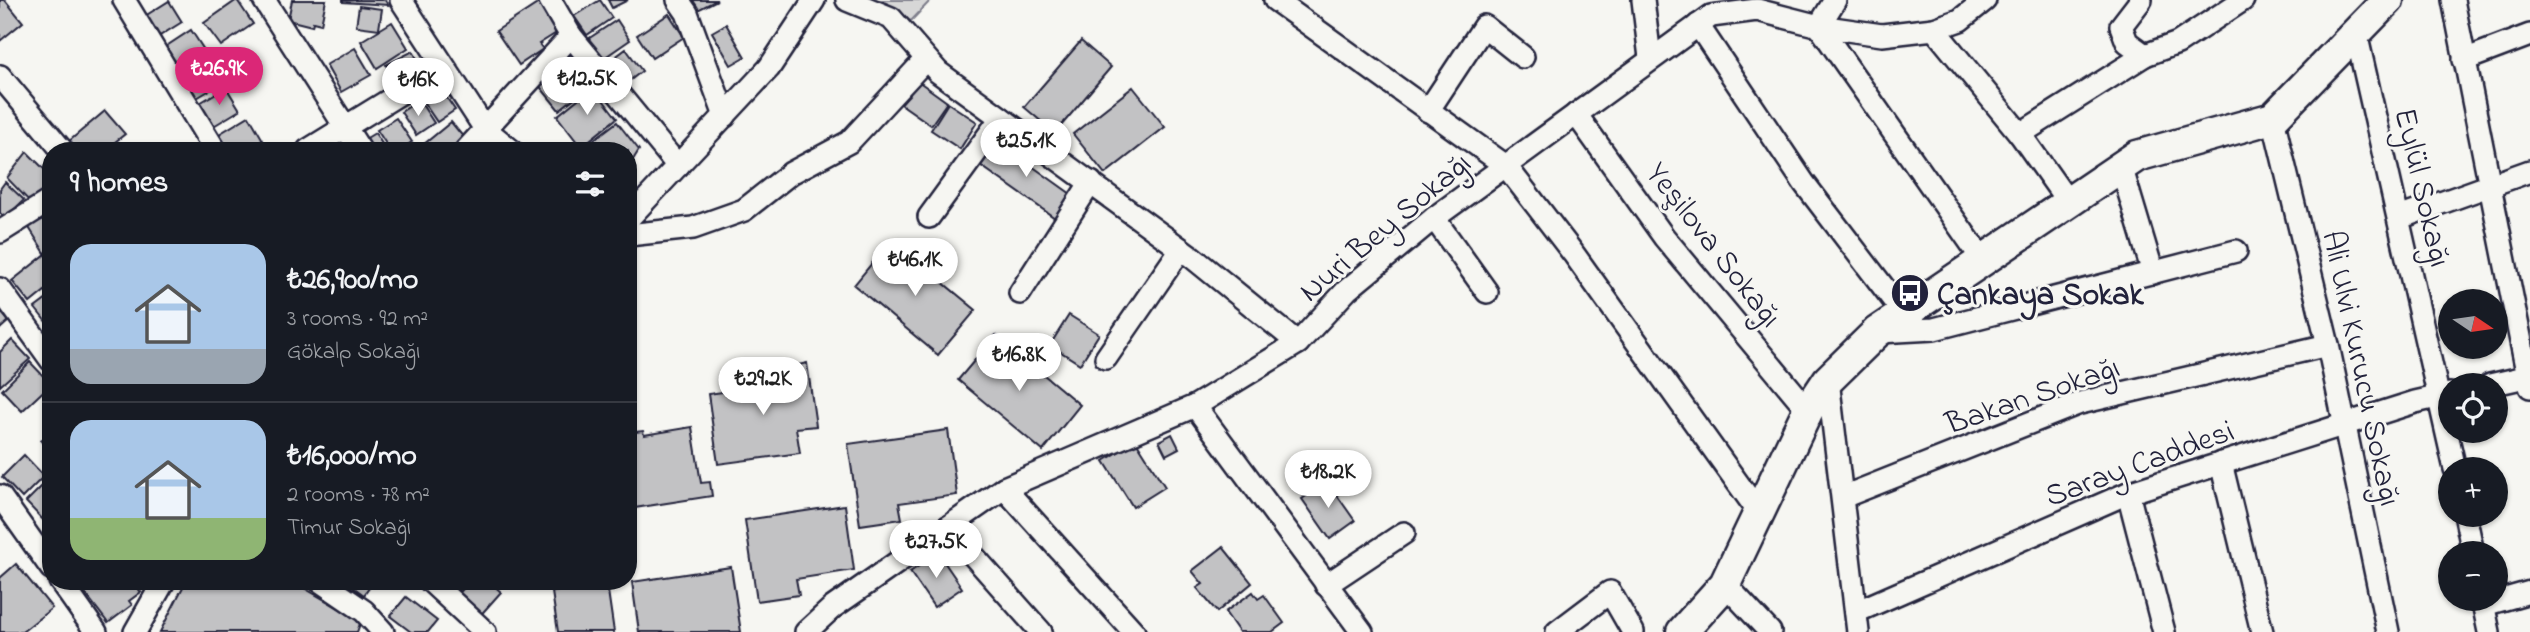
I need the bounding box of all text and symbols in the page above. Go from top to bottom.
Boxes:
pin: ₺26.9K [162,48,276,107]
text: ₺26.9K [191,53,247,86]
pin: ₺16K [377,58,459,118]
pin: ₺12.5K [530,58,644,117]
text: ₺12.5K [557,63,617,96]
text: ₺16K [398,64,438,97]
street label: Eylül Sokağı [2379,104,2462,272]
pin: ₺25.1K [969,120,1083,179]
text: ₺25.1K [996,125,1056,158]
street label: Nuri Bey Sokağı [1290,142,1484,316]
street label: Yeşilova Sokağı [1632,154,1792,339]
text: 9 homes [70,162,168,206]
icon: filters [571,165,609,203]
street label: Ali Ulvi Kurucu Sokağı [2306,227,2412,511]
pin: ₺46.1K [858,238,972,298]
text: ₺46.1K [888,244,942,277]
text: ₺26,900/mo [287,259,418,303]
icon: home [126,272,210,356]
bus stop icon: Çankaya Sokak [1889,272,1931,314]
place label: Çankaya Sokak [1937,273,2145,321]
north arrow [2438,289,2508,359]
map controls [2438,289,2508,611]
text: 3 rooms · 92 m² [287,303,428,336]
pin: ₺16.8K [962,334,1076,393]
text: Gökalp Sokağı [287,336,420,369]
text: ₺16.8K [992,339,1046,372]
street label: Bakan Sokağı [1939,346,2127,450]
pin: ₺29.2K [706,358,820,417]
text: ₺29.2K [734,363,792,396]
button: locate [2438,373,2508,443]
street label: Saray Caddesi [2039,409,2241,521]
text: ₺16,000/mo [287,435,417,479]
icon: home [126,448,210,532]
pin: ₺18.2K [1271,450,1385,510]
text: ₺18.2K [1301,456,1355,489]
button: + [2438,457,2508,527]
text: 2 rooms · 78 m² [287,479,430,512]
text: Timur Sokağı [287,512,411,545]
pin: ₺27.5K [879,520,993,580]
text: ₺27.5K [905,526,967,559]
button: − [2438,541,2508,611]

